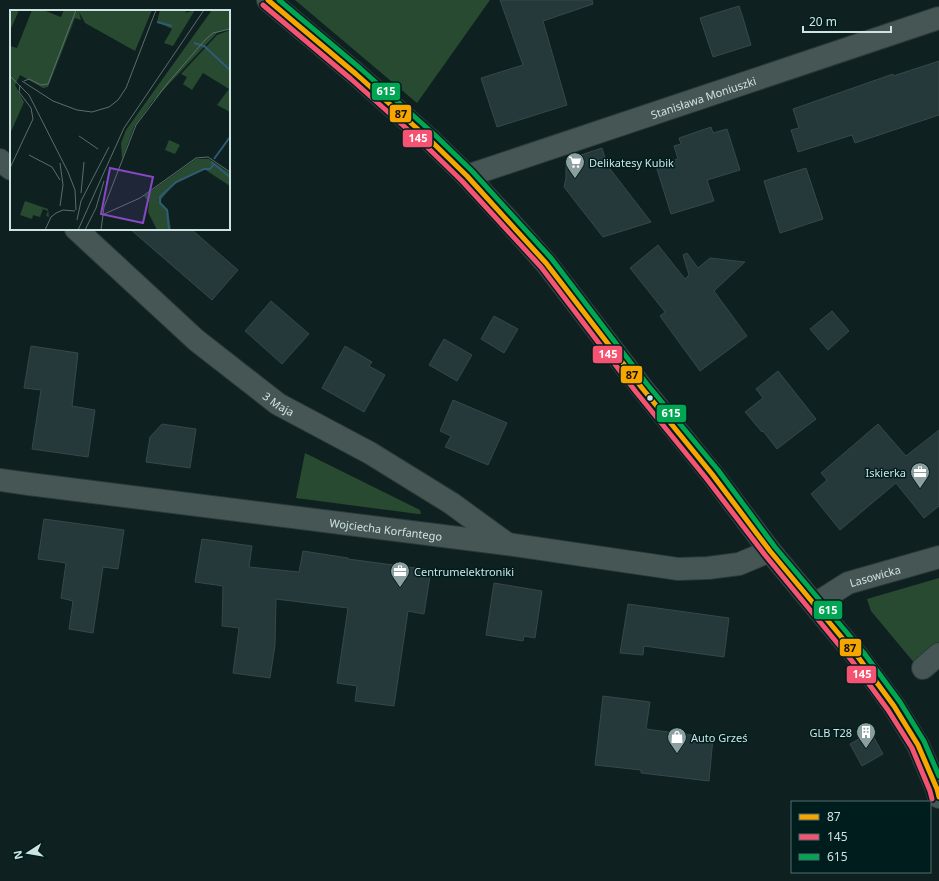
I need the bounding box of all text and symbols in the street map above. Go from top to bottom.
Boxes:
scale bar [803,8,891,34]
inset map [10,10,230,230]
text: 20 m [809,13,837,30]
street label: Stanisława Moniuszki [649,72,758,122]
line badge: 615 [371,82,401,101]
text: 615 [377,83,395,98]
line badge: 87 [389,104,412,123]
text: 87 [395,106,407,121]
line badge: 145 [402,129,433,148]
text: 145 [409,130,427,145]
supermarket icon: Delikatesy Kubik [564,151,586,179]
place label: Delikatesy Kubik [589,155,674,170]
line badge: 145 [592,345,623,364]
text: 145 [599,346,617,361]
line badge: 87 [620,365,643,384]
text: 87 [626,367,638,382]
street label: 3 Maja [260,388,297,419]
unlabelled marker [645,393,655,403]
line badge: 615 [656,404,687,423]
text: 615 [662,405,680,420]
office icon: Iskierka [909,461,931,489]
place label: Iskierka [865,465,906,480]
street label: Wojciecha Korfantego [329,514,443,543]
office icon: Centrumelektroniki [389,560,411,588]
street label: Lasowicka [848,561,902,590]
place label: Centrumelektroniki [414,564,514,579]
line badge: 615 [813,600,843,620]
text: 615 [819,602,837,617]
line badge: 87 [839,638,862,657]
text: 87 [844,640,856,655]
line badge: 145 [846,665,877,684]
text: 145 [853,666,871,681]
building icon: GLB T28 [855,721,877,749]
place label: GLB T28 [810,725,852,740]
shop icon: Auto Grześ [666,726,688,754]
place label: Auto Grześ [691,730,748,745]
legend [791,801,931,873]
text: 87 [827,808,841,825]
text: 145 [827,828,848,845]
north arrow [8,833,48,873]
text: 615 [827,848,848,865]
text: N [9,849,26,861]

